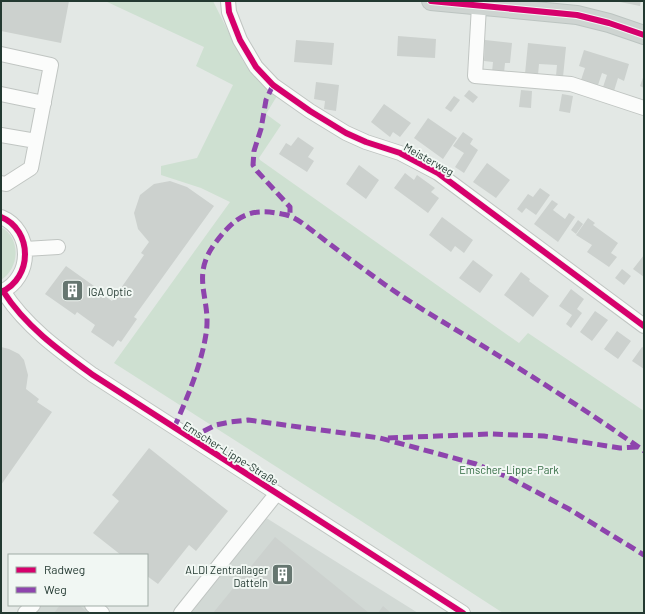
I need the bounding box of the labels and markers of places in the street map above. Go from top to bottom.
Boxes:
building icon: IGA Optic [60,278,86,304]
place label: IGA Optic [88,285,132,298]
building icon: ALDI Zentrallager Datteln [270,562,296,588]
place label: ALDI Zentrallager Datteln [185,563,268,589]

